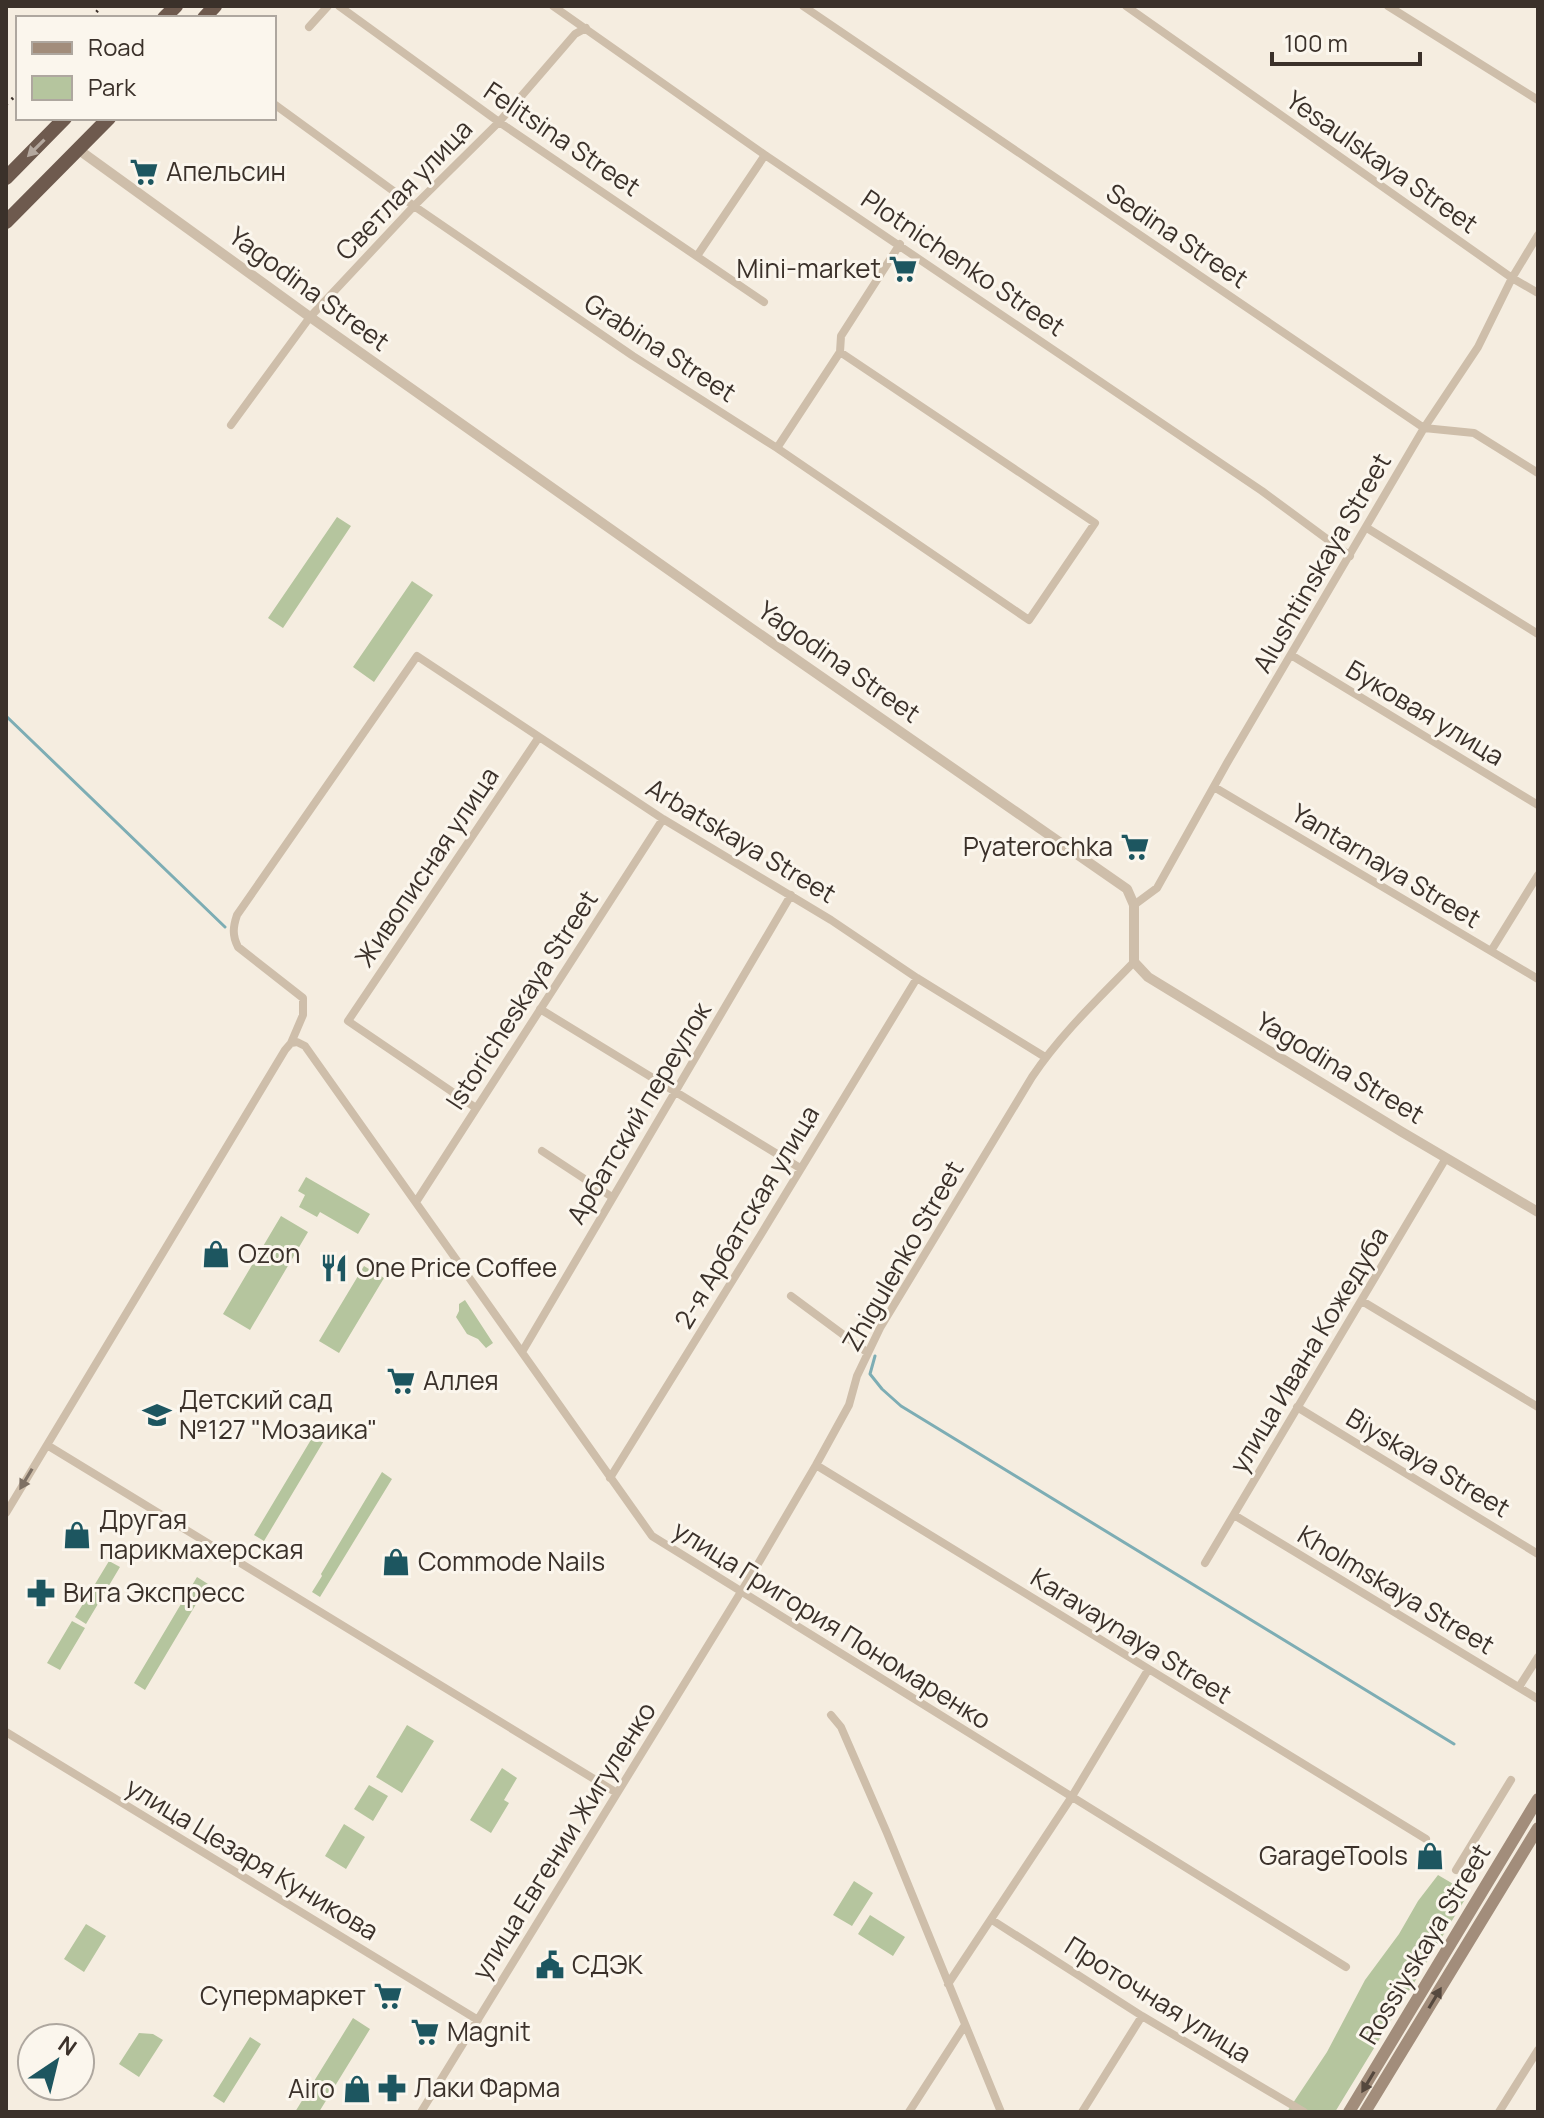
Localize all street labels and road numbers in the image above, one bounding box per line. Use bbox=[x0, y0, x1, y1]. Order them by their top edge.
street label: Felitsina Street bbox=[477, 72, 648, 204]
street label: Yesaulskaya Street bbox=[1279, 81, 1486, 241]
street label: Светлая улица bbox=[327, 111, 480, 268]
street label: Sedina Street bbox=[1099, 174, 1256, 296]
street label: Plotnichenko Street bbox=[855, 180, 1073, 344]
street label: Yagodina Street bbox=[222, 218, 397, 359]
street label: Grabina Street bbox=[578, 285, 744, 410]
street label: Alushtinskaya Street bbox=[1243, 446, 1399, 679]
street label: Yagodina Street bbox=[751, 592, 928, 731]
street label: Буковая улица bbox=[1340, 651, 1511, 774]
street label: Живописная улица bbox=[346, 759, 507, 974]
street label: Arbatskaya Street bbox=[640, 769, 843, 911]
street label: Yantarnaya Street bbox=[1285, 794, 1488, 936]
street label: Istoricheskaya Street bbox=[437, 883, 606, 1116]
street label: Арбатский переулок bbox=[558, 994, 719, 1230]
street label: Yagodina Street bbox=[1250, 1003, 1431, 1132]
street label: 2-я Арбатская улица bbox=[665, 1098, 827, 1335]
street label: Zhigulenko Street bbox=[833, 1154, 971, 1357]
street label: улица Ивана Кожедуба bbox=[1220, 1220, 1396, 1479]
street label: Biyskaya Street bbox=[1340, 1399, 1517, 1525]
street label: улица Григория Пономаренко bbox=[667, 1511, 998, 1737]
street label: Kholmskaya Street bbox=[1291, 1516, 1502, 1662]
street label: Karavaynaya Street bbox=[1024, 1559, 1239, 1712]
street label: улица Евгении Жигуленко bbox=[463, 1695, 664, 1986]
street label: улица Цезаря Куникова bbox=[119, 1768, 386, 1948]
street label: Rossiyskaya Street bbox=[1350, 1836, 1498, 2051]
street label: Проточная улица bbox=[1058, 1927, 1259, 2071]

